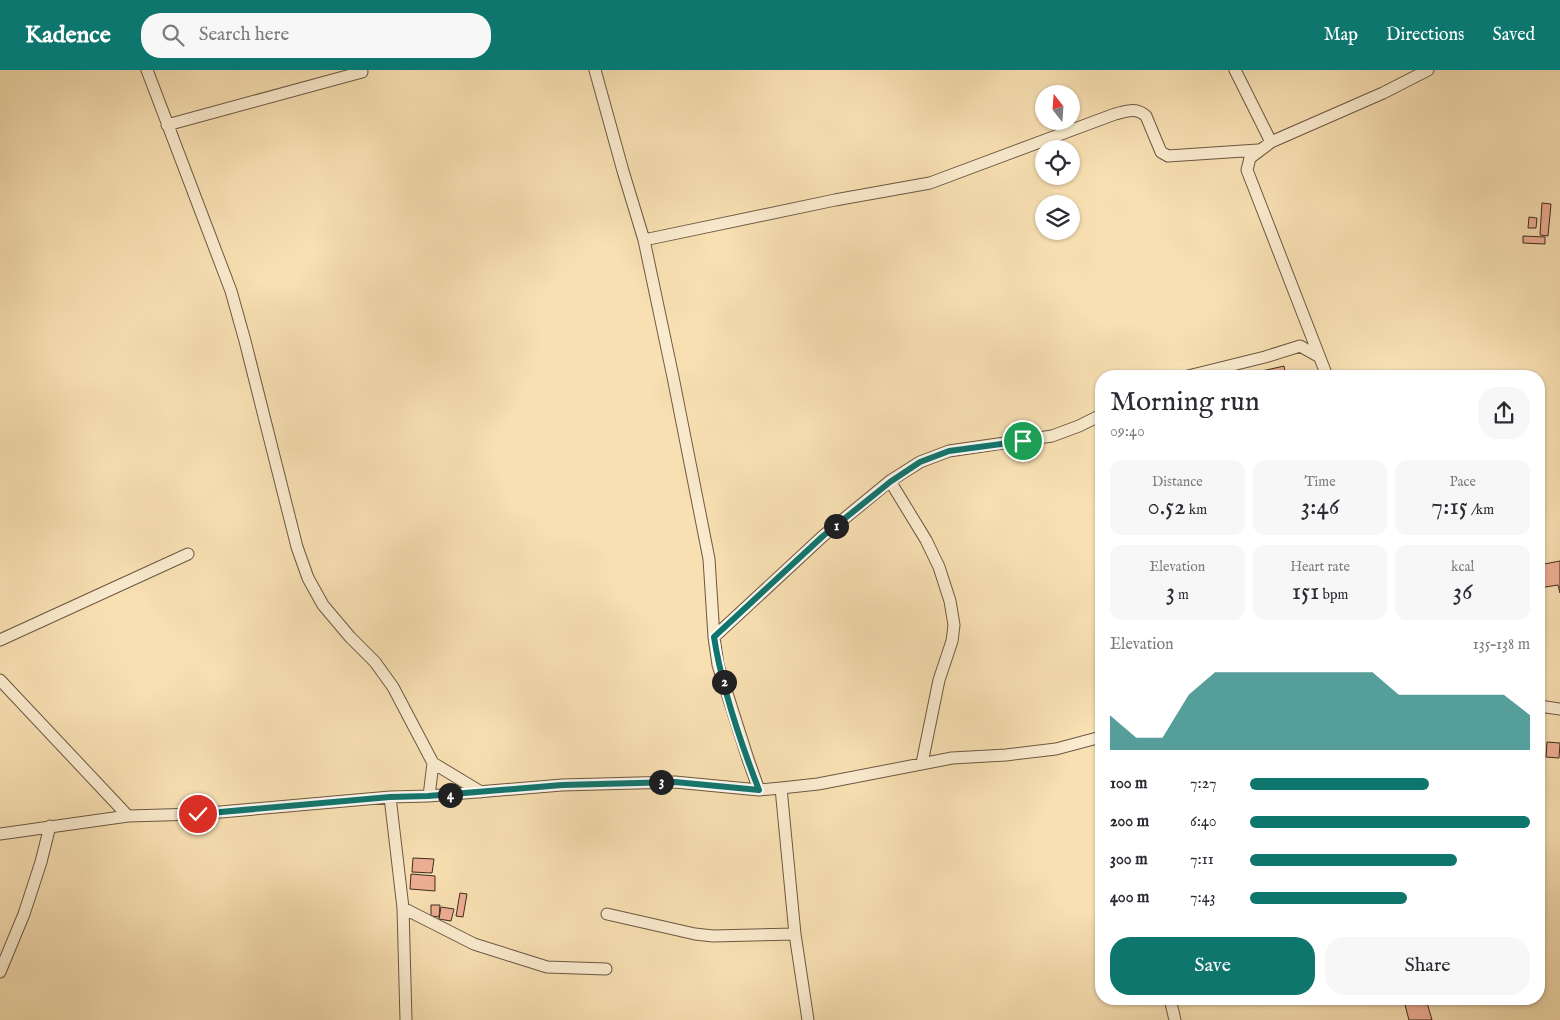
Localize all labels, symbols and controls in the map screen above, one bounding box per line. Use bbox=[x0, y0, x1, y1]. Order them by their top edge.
search box bbox=[141, 13, 491, 58]
text: Kadence bbox=[25, 20, 111, 51]
icon: search bbox=[159, 21, 187, 49]
text: Search here bbox=[199, 23, 289, 47]
text: Map bbox=[1324, 24, 1358, 47]
text: Directions bbox=[1386, 24, 1464, 47]
text: Saved bbox=[1492, 24, 1535, 47]
north arrow bbox=[1035, 85, 1080, 130]
map controls bbox=[1035, 85, 1080, 240]
button: locate bbox=[1035, 140, 1080, 185]
button: layers bbox=[1035, 195, 1080, 240]
text: Morning run bbox=[1110, 385, 1260, 420]
button: share bbox=[1478, 387, 1530, 439]
pin bbox=[1002, 420, 1044, 462]
text: 09:40 bbox=[1110, 422, 1145, 442]
icon: arrive bbox=[1009, 427, 1037, 455]
text: Distance bbox=[1152, 473, 1203, 491]
text: Time bbox=[1304, 473, 1336, 491]
text: Pace bbox=[1449, 473, 1476, 491]
text: 0.52 bbox=[1147, 491, 1186, 523]
text: 3:46 bbox=[1301, 491, 1339, 523]
text: 7:15 bbox=[1431, 491, 1468, 523]
text: km bbox=[1186, 501, 1207, 519]
text: /km bbox=[1468, 501, 1494, 519]
pin: 1 bbox=[824, 514, 848, 538]
text: 1 bbox=[834, 517, 839, 535]
text: Elevation bbox=[1150, 558, 1205, 576]
text: Heart rate bbox=[1290, 558, 1350, 576]
text: kcal bbox=[1451, 558, 1474, 576]
text: 3 bbox=[1166, 576, 1175, 608]
text: 151 bbox=[1292, 576, 1319, 608]
text: 36 bbox=[1453, 576, 1473, 608]
text: m bbox=[1175, 586, 1189, 604]
text: bpm bbox=[1319, 586, 1348, 604]
text: Elevation bbox=[1110, 635, 1173, 655]
text: 135–138 m bbox=[1473, 635, 1530, 655]
pin: 2 bbox=[712, 670, 736, 694]
text: 2 bbox=[721, 673, 728, 691]
pin: 3 bbox=[648, 770, 674, 794]
text: 3 bbox=[659, 773, 664, 791]
text: 100 m bbox=[1110, 774, 1147, 794]
text: 7:27 bbox=[1190, 774, 1217, 794]
pin: 4 bbox=[438, 782, 462, 808]
text: 4 bbox=[447, 786, 454, 804]
pin bbox=[177, 793, 219, 835]
icon: check bbox=[184, 800, 212, 828]
text: 200 m bbox=[1110, 812, 1149, 832]
text: 6:40 bbox=[1190, 812, 1217, 832]
text: 300 m bbox=[1110, 850, 1148, 870]
text: 7:11 bbox=[1190, 850, 1214, 870]
text: 400 m bbox=[1110, 888, 1149, 908]
text: 7:43 bbox=[1190, 888, 1216, 908]
button: Save bbox=[1110, 937, 1315, 995]
button: Share bbox=[1325, 937, 1530, 995]

